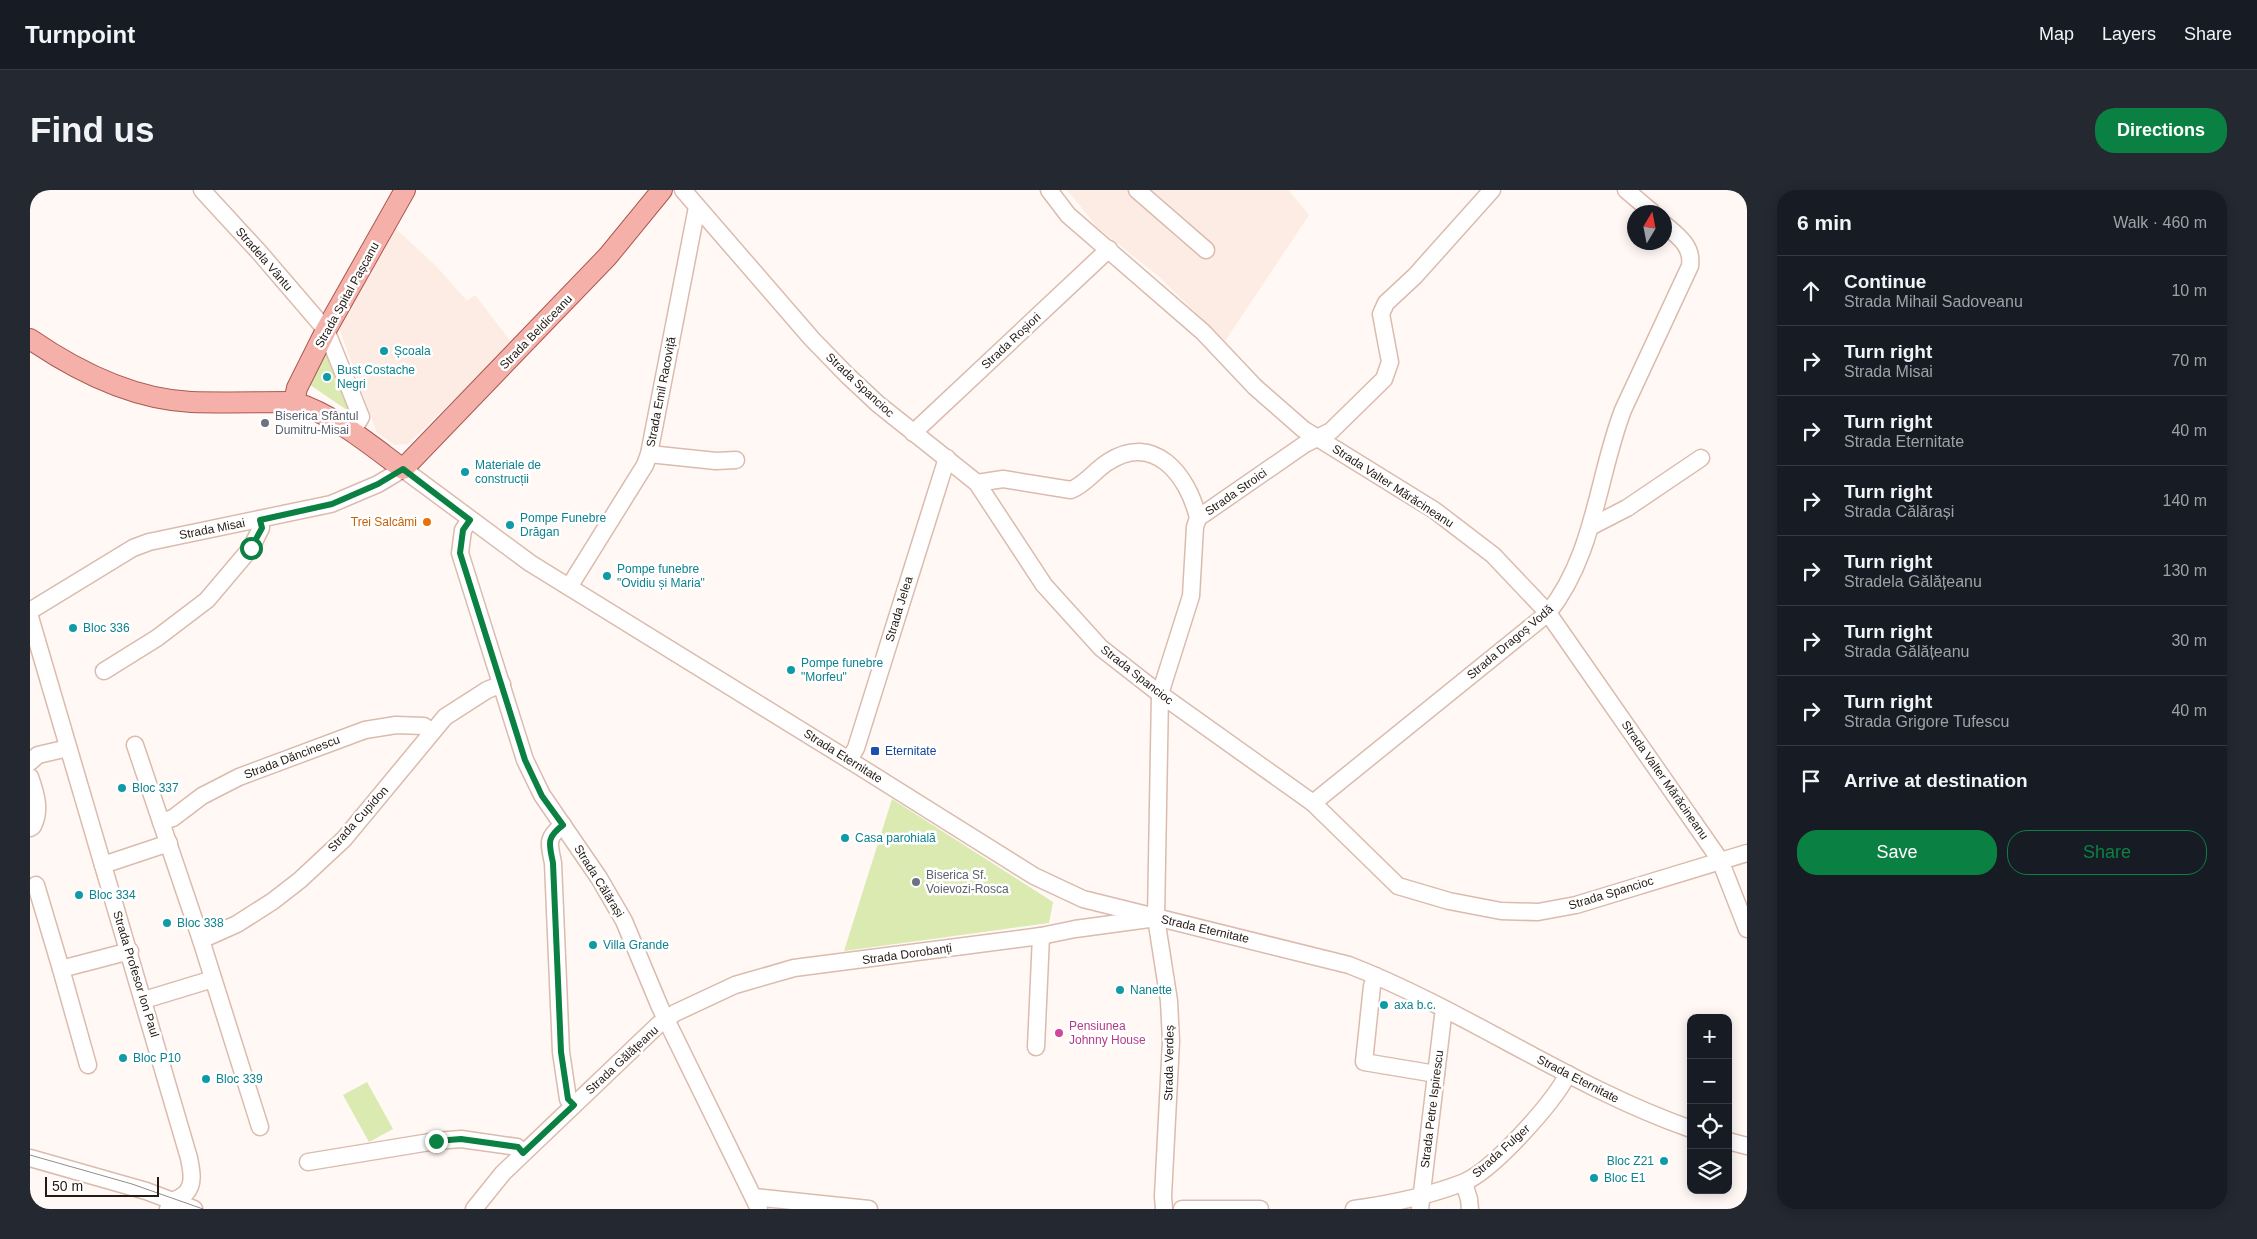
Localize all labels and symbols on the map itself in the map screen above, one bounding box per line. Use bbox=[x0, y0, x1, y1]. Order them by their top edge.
north arrow bbox=[1627, 205, 1672, 250]
street label: Stradela Vântu bbox=[233, 224, 295, 294]
street label: Strada Spital Pașcanu bbox=[312, 240, 382, 350]
street label: Strada Beldiceanu bbox=[497, 292, 575, 372]
street label: Strada Roșiori bbox=[978, 310, 1044, 372]
street label: Strada Emil Racoviță bbox=[643, 335, 679, 448]
place label: Școala bbox=[394, 344, 431, 358]
marker: Școala bbox=[378, 345, 390, 357]
street label: Strada Spancioc bbox=[823, 350, 897, 420]
place label: Bust Costache Negri bbox=[337, 363, 415, 391]
marker: Bust Costache Negri bbox=[321, 371, 333, 383]
place label: Biserica Sfântul Dumitru-Misai bbox=[275, 409, 358, 437]
marker: Biserica Sfântul Dumitru-Misai bbox=[259, 417, 271, 429]
street label: Strada Valter Mărăcineanu bbox=[1330, 441, 1456, 531]
place label: Materiale de construcții bbox=[475, 458, 541, 486]
marker: Materiale de construcții bbox=[459, 466, 471, 478]
street label: Strada Stroici bbox=[1202, 466, 1270, 518]
place label: Pompe Funebre Drăgan bbox=[520, 511, 606, 539]
place label: Trei Salcâmi bbox=[351, 515, 417, 529]
street label: Strada Misai bbox=[178, 516, 246, 542]
marker: Trei Salcâmi bbox=[421, 516, 433, 528]
marker: Pompe Funebre Drăgan bbox=[504, 519, 516, 531]
route start bbox=[240, 537, 263, 560]
place label: Pompe funebre "Ovidiu și Maria" bbox=[617, 562, 705, 590]
marker: Pompe funebre "Ovidiu și Maria" bbox=[601, 570, 613, 582]
street label: Strada Jelea bbox=[882, 574, 916, 643]
street label: Strada Dragoș Vodă bbox=[1464, 602, 1556, 682]
place label: Bloc 336 bbox=[83, 621, 130, 635]
marker: Bloc 336 bbox=[67, 622, 79, 634]
street label: Strada Spancioc bbox=[1098, 642, 1176, 708]
place label: Pompe funebre "Morfeu" bbox=[801, 656, 883, 684]
marker: Pompe funebre "Morfeu" bbox=[785, 664, 797, 676]
street label: Strada Valter Mărăcineanu bbox=[1619, 718, 1711, 842]
street label: Strada Eternitate bbox=[801, 726, 885, 786]
street label: Strada Dăncinescu bbox=[242, 732, 342, 782]
place label: Eternitate bbox=[885, 744, 937, 758]
marker: Eternitate bbox=[869, 745, 881, 757]
place label: Bloc 337 bbox=[132, 781, 179, 795]
marker: Bloc 337 bbox=[116, 782, 128, 794]
street label: Strada Cupidon bbox=[325, 783, 391, 855]
place label: Casa parohială bbox=[855, 831, 936, 845]
marker: Casa parohială bbox=[839, 832, 851, 844]
street label: Strada Călărași bbox=[571, 842, 627, 920]
place label: Biserica Sf. Voievozi-Rosca bbox=[926, 868, 1009, 896]
street label: Strada Spancioc bbox=[1567, 873, 1655, 913]
marker: Biserica Sf. Voievozi-Rosca bbox=[910, 876, 922, 888]
place label: Bloc 334 bbox=[89, 888, 136, 902]
marker: Bloc 334 bbox=[73, 889, 85, 901]
street label: Strada Profesor Ion Paul bbox=[110, 909, 162, 1039]
street label: Strada Eternitate bbox=[1160, 912, 1251, 946]
place label: Bloc 338 bbox=[177, 916, 224, 930]
marker: Bloc 338 bbox=[161, 917, 173, 929]
place label: Villa Grande bbox=[603, 938, 669, 952]
marker: Villa Grande bbox=[587, 939, 599, 951]
street label: Strada Dorobanți bbox=[861, 941, 953, 967]
place label: Nanette bbox=[1130, 983, 1172, 997]
marker: Nanette bbox=[1114, 984, 1126, 996]
place label: axa b.c. bbox=[1394, 998, 1436, 1012]
marker: axa b.c. bbox=[1378, 999, 1390, 1011]
place label: Pensiunea Johnny House bbox=[1069, 1019, 1146, 1047]
street label: Strada Gălățeanu bbox=[583, 1023, 661, 1097]
street label: Strada Verdeș bbox=[1161, 1025, 1177, 1101]
marker: Pensiunea Johnny House bbox=[1053, 1027, 1065, 1039]
street label: Strada Petre Ispirescu bbox=[1418, 1049, 1446, 1169]
place label: Bloc P10 bbox=[133, 1051, 181, 1065]
marker: Bloc P10 bbox=[117, 1052, 129, 1064]
street label: Strada Eternitate bbox=[1535, 1052, 1622, 1106]
place label: Bloc 339 bbox=[216, 1072, 263, 1086]
marker: Bloc 339 bbox=[200, 1073, 212, 1085]
street label: Strada Fulger bbox=[1469, 1121, 1533, 1181]
route end bbox=[425, 1130, 448, 1153]
place label: Bloc Z21 bbox=[1607, 1154, 1654, 1168]
marker: Bloc Z21 bbox=[1658, 1155, 1670, 1167]
place label: Bloc E1 bbox=[1604, 1171, 1646, 1185]
marker: Bloc E1 bbox=[1588, 1172, 1600, 1184]
scale bar bbox=[45, 1174, 159, 1197]

